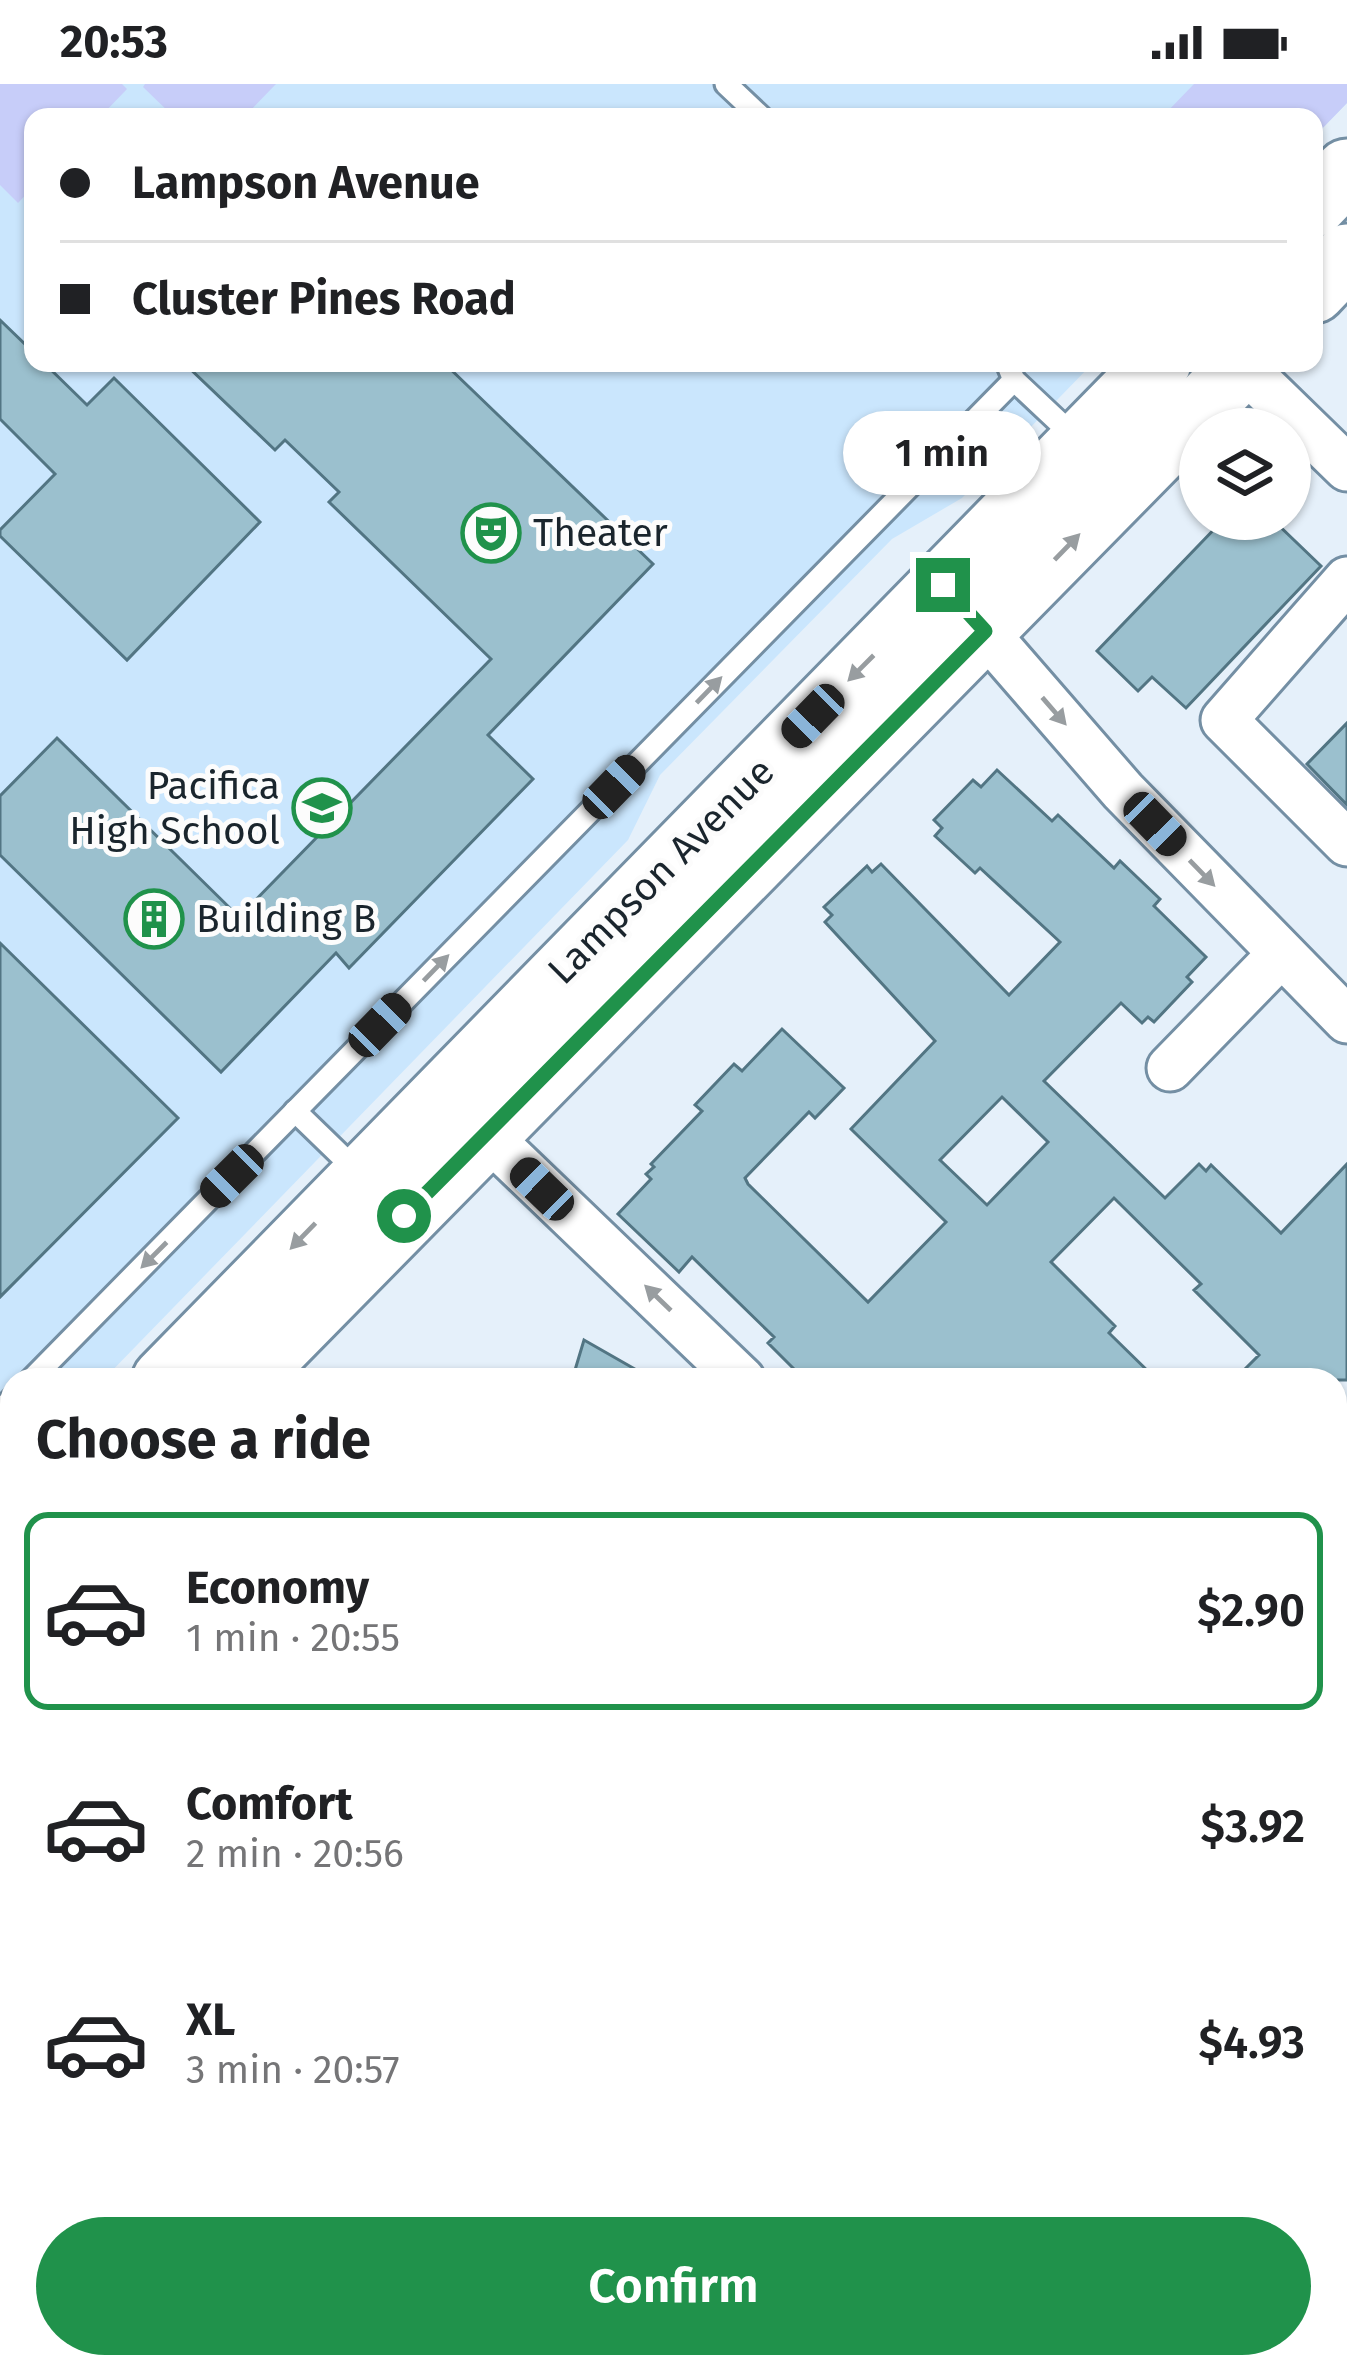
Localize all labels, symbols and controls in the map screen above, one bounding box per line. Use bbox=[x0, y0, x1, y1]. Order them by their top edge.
text: 20:53 bbox=[60, 15, 168, 69]
text: Lampson Avenue bbox=[132, 156, 480, 210]
text: Cluster Pines Road bbox=[132, 272, 516, 326]
map controls bbox=[1179, 408, 1311, 540]
button: layers bbox=[1179, 408, 1311, 540]
callout: 1 min bbox=[844, 411, 1042, 495]
text: 1 min bbox=[895, 430, 989, 476]
theatre icon: Theater bbox=[460, 502, 522, 564]
place label: Theater bbox=[533, 510, 668, 556]
one-way arrow bbox=[1052, 533, 1080, 562]
route end bbox=[916, 558, 970, 612]
one-way arrow bbox=[847, 653, 875, 682]
one-way arrow bbox=[695, 676, 723, 705]
car bbox=[775, 678, 851, 754]
one-way arrow bbox=[1040, 696, 1067, 726]
street label: Lampson Avenue bbox=[539, 749, 783, 993]
car bbox=[576, 749, 652, 825]
place label: Pacifica High School bbox=[69, 763, 280, 854]
school or university icon: Pacifica High School bbox=[291, 777, 353, 839]
car bbox=[1117, 786, 1193, 862]
one-way arrow bbox=[1188, 859, 1216, 887]
building icon: Building B bbox=[123, 888, 185, 950]
place label: Building B bbox=[196, 896, 376, 942]
one-way arrow bbox=[422, 954, 450, 982]
car bbox=[342, 987, 418, 1063]
car bbox=[194, 1138, 270, 1214]
car bbox=[504, 1151, 580, 1227]
route start bbox=[377, 1189, 431, 1243]
one-way arrow bbox=[289, 1222, 317, 1250]
one-way arrow bbox=[140, 1241, 168, 1269]
one-way arrow bbox=[644, 1285, 673, 1313]
text: Choose a ride bbox=[36, 1408, 371, 1472]
icon: car bbox=[42, 1557, 150, 1665]
text: Economy bbox=[186, 1561, 369, 1615]
text: $2.90 bbox=[1197, 1584, 1305, 1638]
text: 1 min · 20:55 bbox=[186, 1615, 400, 1661]
icon: car bbox=[42, 1773, 150, 1881]
text: Comfort bbox=[186, 1777, 353, 1831]
text: $3.92 bbox=[1201, 1800, 1305, 1854]
text: 2 min · 20:56 bbox=[186, 1831, 404, 1877]
icon: car bbox=[42, 1989, 150, 2097]
text: XL bbox=[186, 1993, 235, 2047]
text: $4.93 bbox=[1199, 2016, 1305, 2070]
text: 3 min · 20:57 bbox=[186, 2047, 400, 2093]
button: Confirm bbox=[36, 2217, 1311, 2355]

